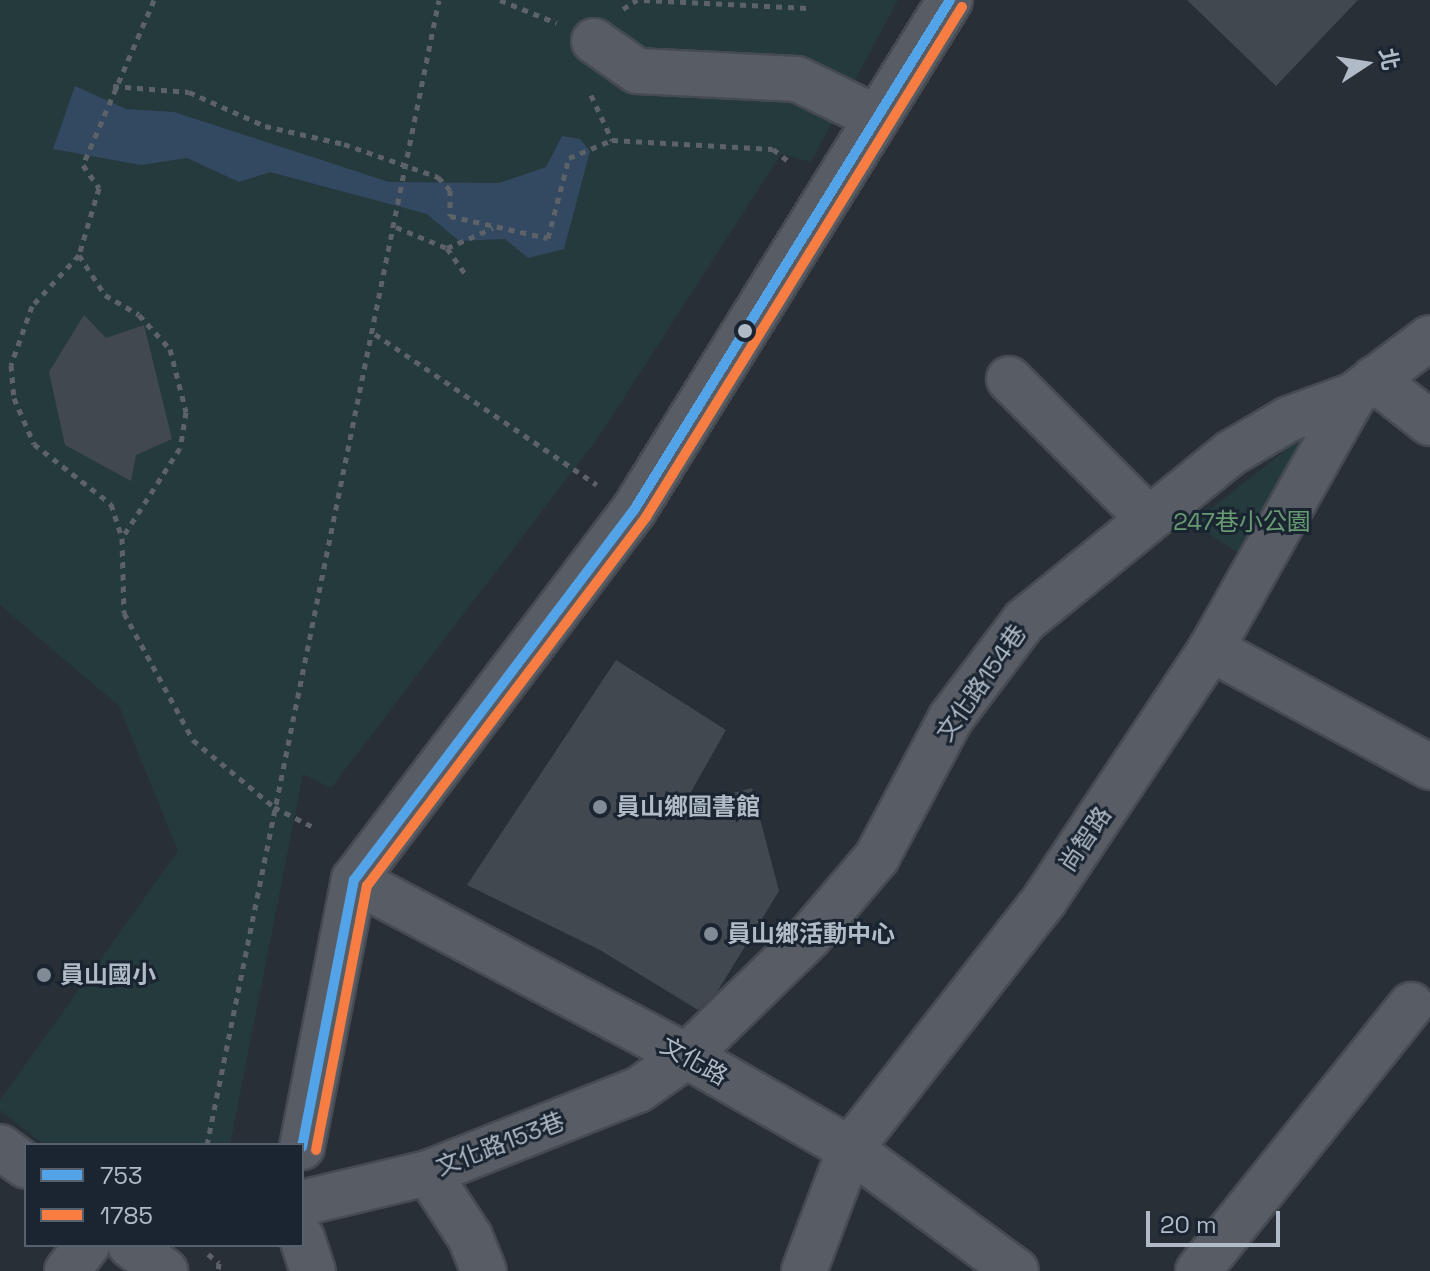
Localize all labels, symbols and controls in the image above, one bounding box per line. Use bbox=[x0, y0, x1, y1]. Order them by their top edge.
north arrow bbox=[1326, 24, 1406, 104]
text: 北 bbox=[1373, 45, 1405, 73]
unlabelled marker bbox=[737, 323, 753, 339]
park label: 247巷小公園 bbox=[1173, 508, 1311, 536]
street label: 文化路154巷 bbox=[930, 619, 1032, 747]
place label: 員山鄉圖書館 bbox=[616, 793, 760, 821]
marker: 員山鄉圖書館 bbox=[591, 798, 609, 816]
street label: 尚智路 bbox=[1053, 801, 1117, 877]
place label: 員山鄉活動中心 bbox=[727, 920, 895, 948]
marker: 員山鄉活動中心 bbox=[702, 925, 720, 943]
place label: 員山國小 bbox=[60, 961, 156, 989]
marker: 員山國小 bbox=[35, 966, 53, 984]
street label: 文化路 bbox=[656, 1031, 732, 1091]
street label: 文化路153巷 bbox=[432, 1106, 568, 1182]
legend bbox=[24, 1143, 304, 1247]
text: 753 bbox=[100, 1160, 142, 1191]
scale bar bbox=[1150, 1195, 1284, 1245]
text: 1785 bbox=[100, 1200, 153, 1231]
text: 20 m bbox=[1160, 1209, 1217, 1240]

